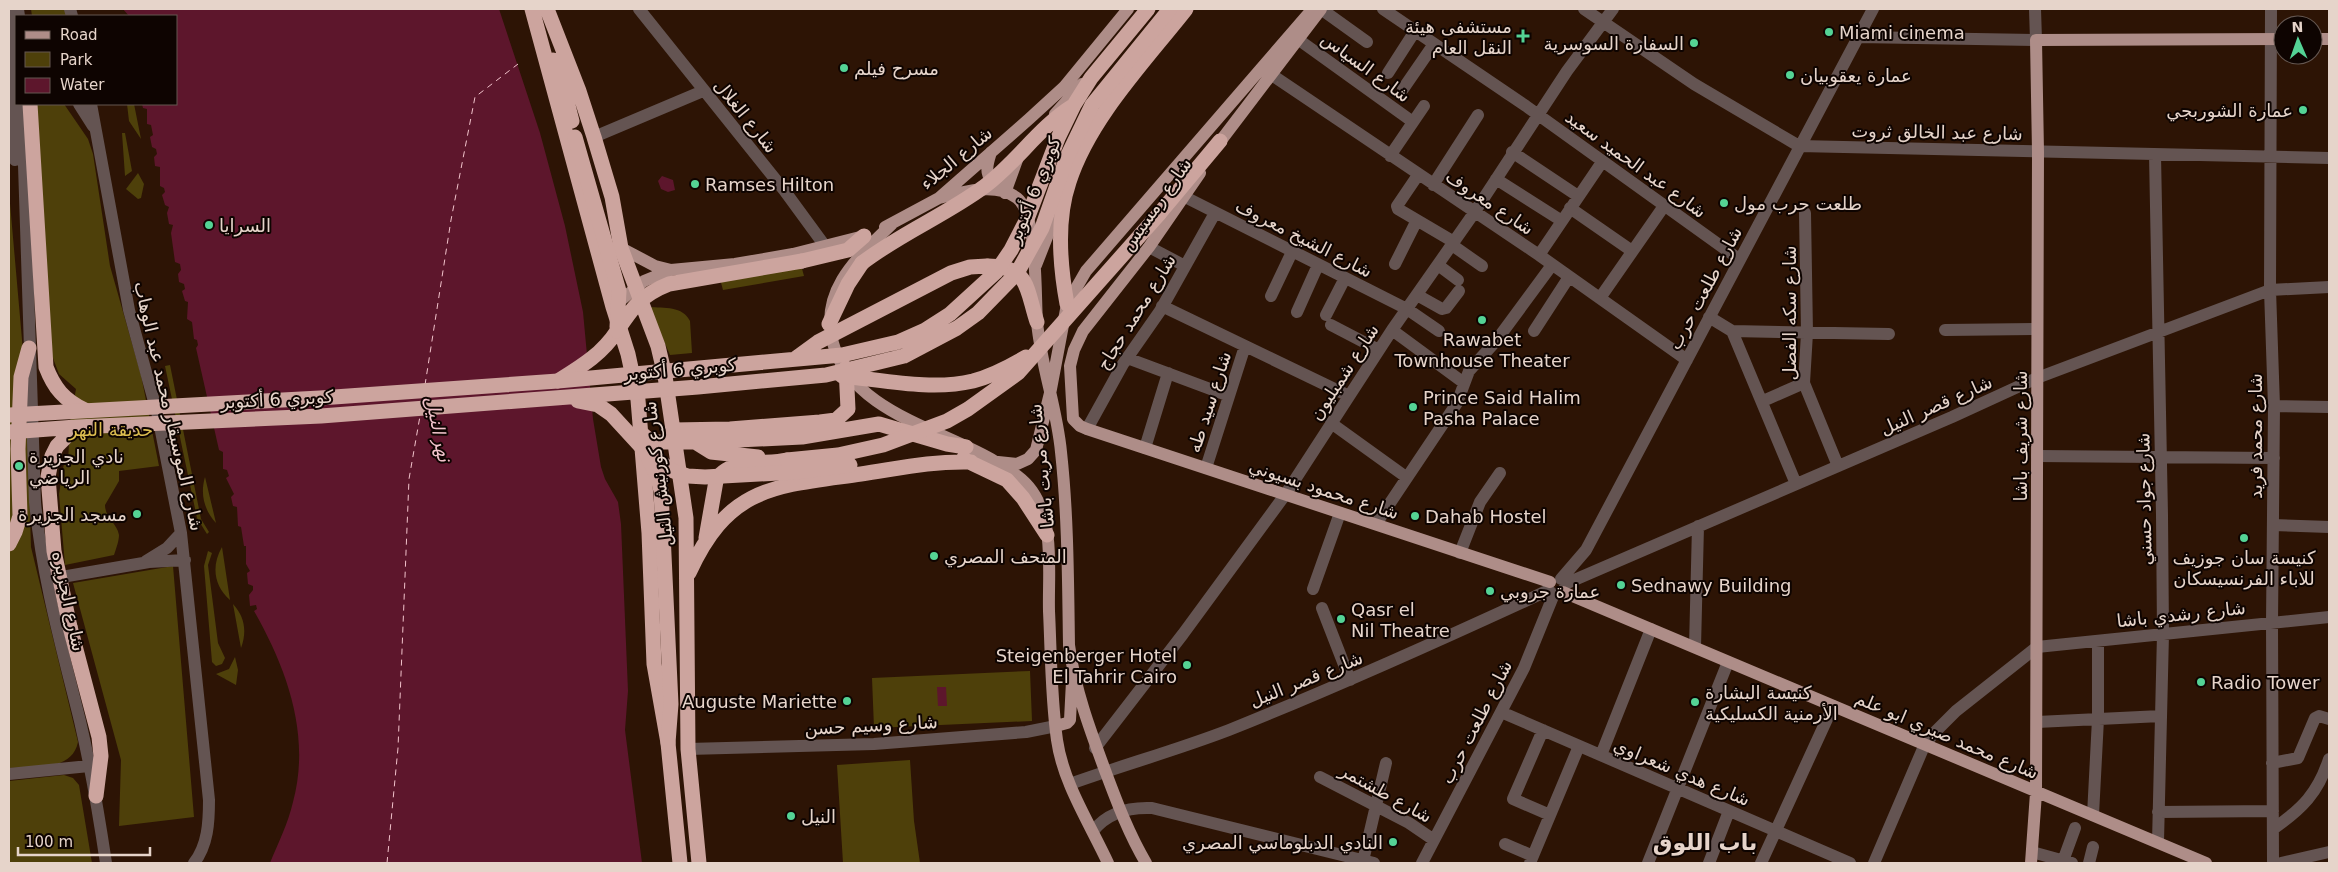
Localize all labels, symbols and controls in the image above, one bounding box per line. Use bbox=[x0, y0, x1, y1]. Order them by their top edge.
legend bbox=[15, 15, 178, 105]
north arrow bbox=[2273, 15, 2323, 65]
place label: مستشفى هيئة النقل العام bbox=[1405, 16, 1512, 58]
text: N bbox=[2291, 19, 2304, 35]
place label: Miami cinema bbox=[1839, 22, 1965, 43]
text: Road bbox=[60, 26, 98, 44]
marker: Miami cinema bbox=[1823, 26, 1835, 38]
street label: شارع السياس bbox=[1317, 28, 1415, 107]
marker: مستشفى هيئة النقل العام bbox=[1516, 29, 1530, 43]
place label: السفارة السوسرية bbox=[1544, 33, 1684, 55]
marker: السفارة السوسرية bbox=[1688, 37, 1700, 49]
text: Park bbox=[60, 51, 93, 69]
place label: مسرح فيلم bbox=[854, 58, 939, 80]
marker: مسرح فيلم bbox=[838, 62, 850, 74]
place label: عمارة يعقوبيان bbox=[1800, 65, 1912, 87]
marker: عمارة يعقوبيان bbox=[1784, 69, 1796, 81]
street label: شارع الغلال bbox=[709, 75, 782, 158]
text: Water bbox=[60, 76, 105, 94]
place label: عمارة الشوربجي bbox=[2166, 100, 2293, 122]
marker: عمارة الشوربجي bbox=[2297, 104, 2309, 116]
street label: شارع عبد الحميد سعيد bbox=[1561, 106, 1710, 223]
street label: شارع عبد الخالق ثروت bbox=[1851, 120, 2023, 145]
street label: شارع الجلاء bbox=[916, 122, 997, 195]
street label: كوبري 6 أكتوبر bbox=[1002, 133, 1066, 248]
street label: شارع رمسيس bbox=[1116, 154, 1197, 255]
street label: شارع معروف bbox=[1442, 165, 1538, 240]
place label: Ramses Hilton bbox=[705, 174, 834, 195]
marker: Ramses Hilton bbox=[689, 178, 701, 190]
place label: طلعت حرب مول bbox=[1734, 193, 1862, 215]
street label: شارع الشيخ معروف bbox=[1232, 194, 1376, 282]
marker: طلعت حرب مول bbox=[1718, 197, 1730, 209]
place label: السرايا bbox=[219, 215, 271, 237]
marker: السرايا bbox=[203, 219, 215, 231]
street label: شارع طلعت حرب bbox=[1664, 223, 1747, 353]
street label: شارع سكه الفضل bbox=[1779, 246, 1801, 380]
street label: شارع محمد حجاج bbox=[1092, 250, 1181, 374]
street label: شارع الموسيقار محمد عبد الوهاب bbox=[129, 279, 208, 533]
marker: Rawabet Townhouse Theater bbox=[1476, 314, 1488, 326]
street label: شارع شمبليون bbox=[1305, 320, 1384, 425]
place label: Rawabet Townhouse Theater bbox=[1393, 329, 1570, 371]
street label: شارع سيد طه bbox=[1183, 349, 1236, 456]
street label: كوبري 6 أكتوبر bbox=[622, 353, 738, 385]
street label: شارع شريف باشا bbox=[2010, 370, 2032, 502]
street label: شارع قصر النيل bbox=[1877, 371, 1996, 440]
street label: شارع محمد فريد bbox=[2245, 373, 2267, 499]
street label: كوبري 6 أكتوبر bbox=[219, 385, 334, 413]
place label: Prince Said Halim Pasha Palace bbox=[1423, 387, 1581, 429]
water label: نهر النيل bbox=[421, 395, 456, 465]
street label: شارع كورنيش النيل bbox=[639, 400, 678, 548]
marker: Prince Said Halim Pasha Palace bbox=[1407, 401, 1419, 413]
street label: شارع مريت باشا bbox=[1024, 403, 1059, 529]
park label: حديقة النهر bbox=[68, 419, 153, 441]
street label: شارع جواد حسني bbox=[2132, 433, 2157, 565]
place label: نادي الجزيرة الرياضي bbox=[29, 446, 124, 489]
street label: شارع محمود بسيوني bbox=[1246, 455, 1402, 524]
marker: نادي الجزيرة الرياضي bbox=[13, 460, 25, 472]
place label: مسجد الجزيرة bbox=[18, 504, 127, 526]
place label: Dahab Hostel bbox=[1425, 506, 1547, 527]
marker: مسجد الجزيرة bbox=[131, 508, 143, 520]
marker: Dahab Hostel bbox=[1409, 510, 1421, 522]
marker: كنيسة سان جوزيف للاباء الفرنسيسكان bbox=[2238, 532, 2250, 544]
place label: المتحف المصري bbox=[944, 546, 1067, 568]
place label: كنيسة سان جوزيف للاباء الفرنسيسكان bbox=[2172, 547, 2316, 590]
street label: شارع الجزيره bbox=[47, 549, 90, 653]
marker: المتحف المصري bbox=[928, 550, 940, 562]
place label: Sednawy Building bbox=[1631, 575, 1791, 596]
marker: Sednawy Building bbox=[1615, 579, 1627, 591]
place label: عمارة جروبي bbox=[1500, 581, 1600, 603]
marker: عمارة جروبي bbox=[1484, 585, 1496, 597]
street label: شارع رشدي باشا bbox=[2115, 597, 2247, 632]
place label: Qasr el Nil Theatre bbox=[1351, 599, 1450, 641]
marker: Qasr el Nil Theatre bbox=[1335, 613, 1347, 625]
place label: Steigenberger Hotel El Tahrir Cairo bbox=[996, 645, 1177, 687]
street label: شارع قصر النيل bbox=[1246, 647, 1366, 712]
street label: شارع طلعت حرب bbox=[1436, 657, 1517, 788]
marker: Steigenberger Hotel El Tahrir Cairo bbox=[1181, 659, 1193, 671]
place label: Radio Tower bbox=[2211, 672, 2320, 693]
marker: Radio Tower bbox=[2195, 676, 2207, 688]
place label: كنيسة البشارة الأرمنية الكسليكية bbox=[1705, 682, 1838, 724]
street label: شارع محمد صبري ابو علم bbox=[1852, 687, 2042, 784]
place label: Auguste Mariette bbox=[682, 691, 837, 712]
marker: Auguste Mariette bbox=[841, 695, 853, 707]
marker: كنيسة البشارة الأرمنية الكسليكية bbox=[1689, 696, 1701, 708]
street label: شارع وسيم حسن bbox=[804, 711, 938, 740]
street label: شارع هدي شعراوي bbox=[1610, 734, 1753, 811]
street label: شارع طشتمر bbox=[1335, 759, 1436, 828]
place label: النيل bbox=[801, 806, 836, 827]
marker: النيل bbox=[785, 810, 797, 822]
scale bar bbox=[18, 824, 150, 856]
district label: باب اللوق bbox=[1653, 830, 1757, 856]
place label: النادي الدبلوماسي المصري bbox=[1182, 832, 1383, 854]
text: 100 m bbox=[25, 833, 73, 851]
marker: النادي الدبلوماسي المصري bbox=[1387, 836, 1399, 848]

